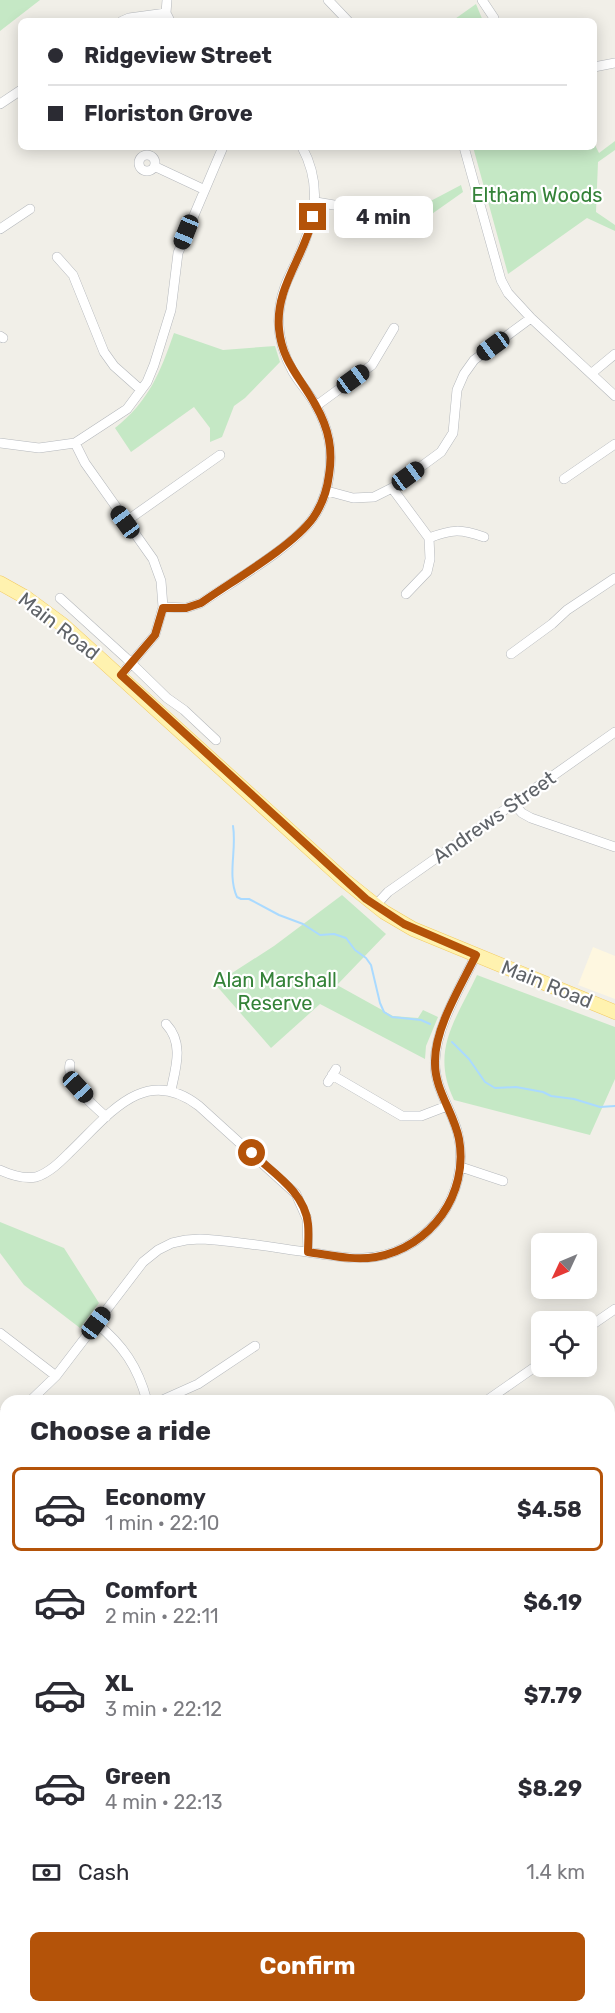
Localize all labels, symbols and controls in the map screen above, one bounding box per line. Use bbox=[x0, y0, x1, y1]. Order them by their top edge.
text: Ridgeview Street bbox=[84, 42, 272, 69]
text: Floriston Grove bbox=[84, 100, 253, 127]
park label: Eltham Woods bbox=[471, 183, 603, 207]
callout: 4 min bbox=[334, 196, 433, 238]
route end bbox=[299, 203, 326, 230]
text: 4 min bbox=[356, 205, 411, 229]
car bbox=[171, 212, 201, 252]
car bbox=[473, 328, 513, 364]
car bbox=[333, 361, 373, 397]
car bbox=[388, 458, 428, 494]
car bbox=[107, 502, 143, 542]
street label: Main Road bbox=[14, 587, 104, 665]
street label: Andrews Street bbox=[428, 766, 560, 868]
street label: Main Road bbox=[498, 955, 596, 1013]
park label: Alan Marshall Reserve bbox=[213, 968, 337, 1015]
car bbox=[59, 1068, 97, 1106]
route start bbox=[238, 1139, 265, 1166]
north arrow bbox=[531, 1233, 597, 1299]
map controls bbox=[531, 1233, 597, 1377]
car bbox=[78, 1303, 114, 1343]
button: locate bbox=[531, 1311, 597, 1377]
text: Choose a ride bbox=[30, 1415, 211, 1447]
icon: car bbox=[33, 1482, 87, 1536]
text: Economy bbox=[105, 1484, 206, 1511]
text: $4.58 bbox=[517, 1496, 582, 1523]
text: 1 min · 22:10 bbox=[105, 1511, 219, 1535]
icon: car bbox=[33, 1575, 87, 1629]
text: Comfort bbox=[105, 1577, 197, 1604]
text: $6.19 bbox=[523, 1589, 582, 1616]
text: 2 min · 22:11 bbox=[105, 1604, 219, 1628]
icon: car bbox=[33, 1668, 87, 1722]
text: XL bbox=[105, 1670, 133, 1697]
text: $7.79 bbox=[524, 1682, 582, 1709]
text: 3 min · 22:12 bbox=[105, 1697, 222, 1721]
icon: car bbox=[33, 1761, 87, 1815]
text: Green bbox=[105, 1763, 171, 1790]
text: $8.29 bbox=[518, 1775, 582, 1802]
text: 4 min · 22:13 bbox=[105, 1790, 223, 1814]
icon: cash bbox=[30, 1856, 63, 1889]
text: Cash bbox=[78, 1859, 129, 1886]
text: 1.4 km bbox=[526, 1860, 585, 1884]
button: Confirm bbox=[30, 1932, 585, 2001]

